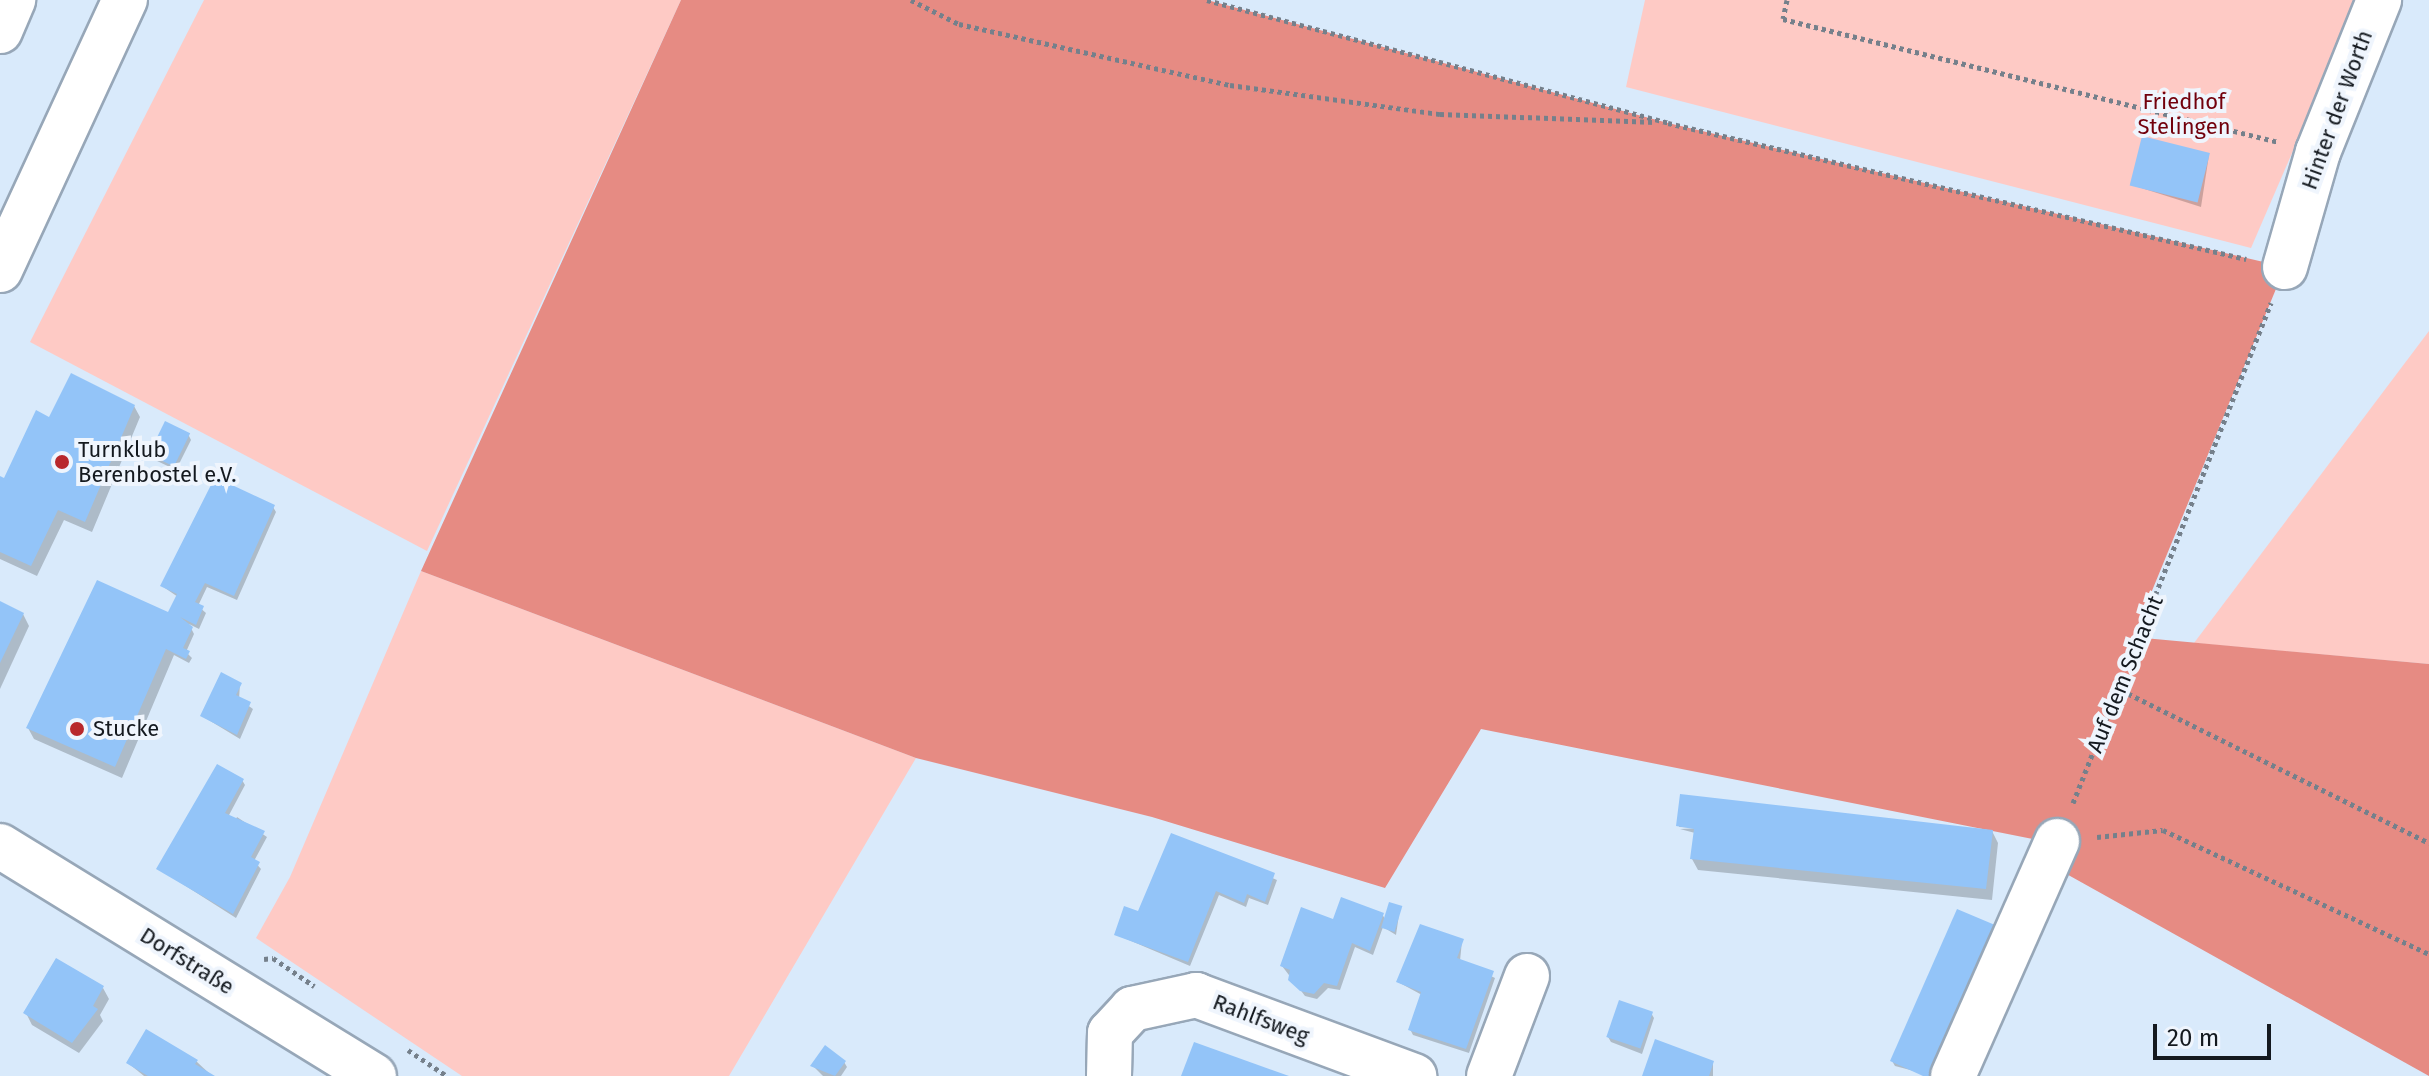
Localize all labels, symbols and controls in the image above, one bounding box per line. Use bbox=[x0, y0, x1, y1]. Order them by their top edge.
street label: Hinter der Worth bbox=[2296, 27, 2378, 193]
park label: Friedhof Stelingen bbox=[2137, 88, 2231, 140]
place label: Turnklub Berenbostel e.V. bbox=[78, 436, 237, 488]
marker: Turnklub Berenbostel e.V. bbox=[53, 453, 71, 471]
street label: Auf dem Schacht bbox=[2081, 592, 2169, 756]
place label: Stucke bbox=[93, 716, 159, 742]
marker: Stucke bbox=[68, 720, 86, 738]
street label: Dorfstraße bbox=[135, 922, 239, 1000]
street label: Rahlfsweg bbox=[1209, 989, 1313, 1049]
scale bar bbox=[2157, 1008, 2275, 1058]
text: 20 m bbox=[2167, 1024, 2219, 1052]

